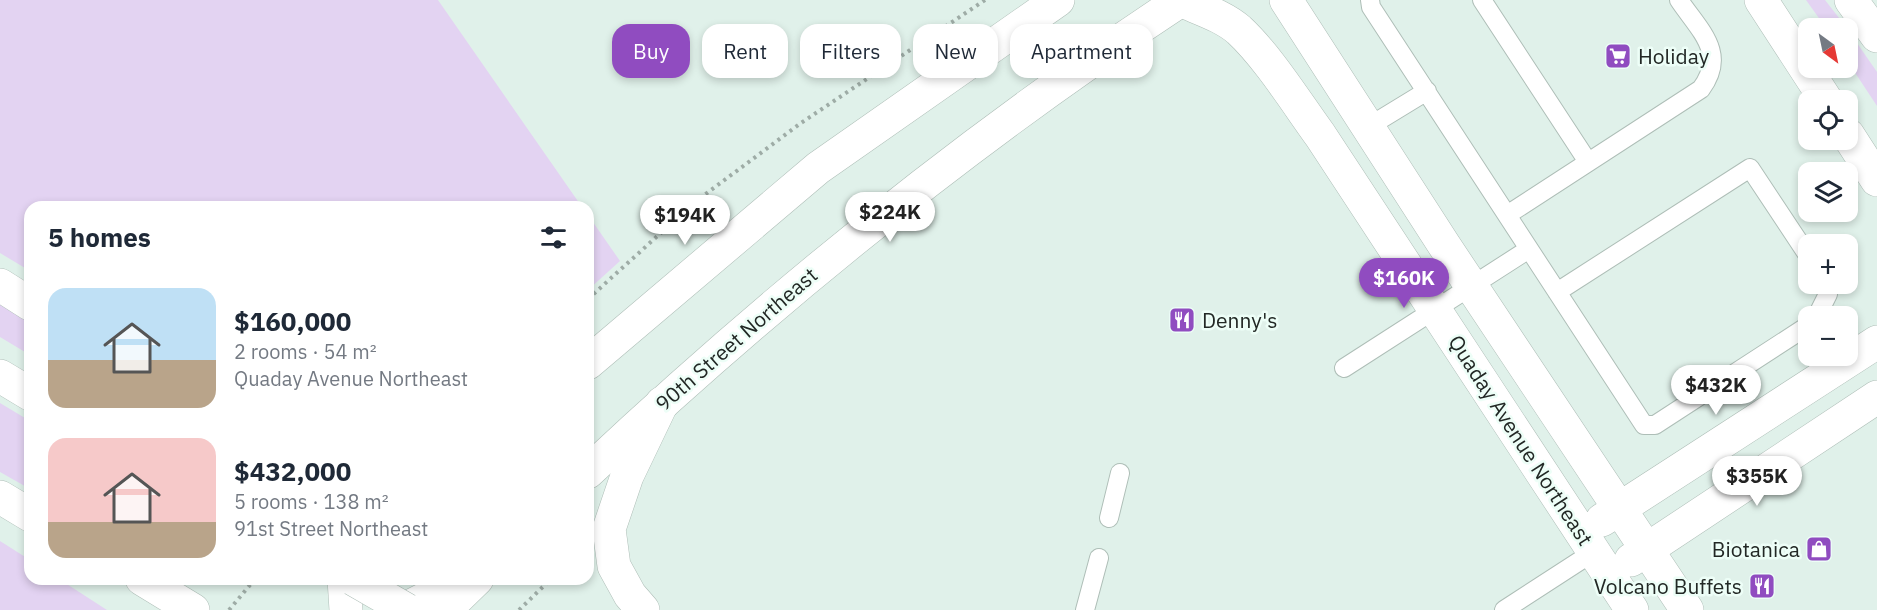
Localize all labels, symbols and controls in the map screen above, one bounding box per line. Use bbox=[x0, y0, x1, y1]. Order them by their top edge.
north arrow bbox=[1798, 18, 1858, 78]
map controls bbox=[1798, 18, 1858, 366]
chip: Buy bbox=[612, 24, 690, 78]
chip: Rent bbox=[702, 24, 788, 78]
chip: Filters bbox=[800, 24, 901, 78]
chip: New bbox=[913, 24, 998, 78]
chip: Apartment bbox=[1010, 24, 1153, 78]
supermarket icon: Holiday bbox=[1603, 41, 1633, 71]
place label: Holiday bbox=[1638, 42, 1710, 70]
button: locate bbox=[1798, 90, 1858, 150]
button: layers bbox=[1798, 162, 1858, 222]
pin: $224K bbox=[848, 192, 932, 243]
pin: $194K bbox=[643, 195, 727, 246]
text: $224K bbox=[859, 198, 921, 225]
text: $194K bbox=[654, 201, 716, 228]
text: 5 homes bbox=[48, 220, 151, 254]
icon: filters bbox=[537, 221, 570, 254]
button: + bbox=[1798, 234, 1858, 294]
pin: $160K bbox=[1362, 258, 1446, 309]
street label: 90th Street Northeast bbox=[649, 261, 823, 417]
text: $160K bbox=[1373, 264, 1435, 291]
text: $160,000 bbox=[234, 304, 351, 338]
restaurant icon: Denny's bbox=[1167, 305, 1197, 335]
place label: Denny's bbox=[1202, 306, 1278, 334]
button: − bbox=[1798, 306, 1858, 366]
icon: home bbox=[96, 312, 168, 384]
street label: Quaday Avenue Northeast bbox=[1442, 329, 1600, 551]
text: 2 rooms · 54 m² bbox=[234, 338, 377, 365]
text: Quaday Avenue Northeast bbox=[234, 365, 468, 392]
pin: $432K bbox=[1674, 365, 1758, 416]
text: $432K bbox=[1685, 371, 1747, 398]
text: $432,000 bbox=[234, 454, 351, 488]
pin: $355K bbox=[1715, 456, 1799, 507]
icon: home bbox=[96, 462, 168, 534]
text: $355K bbox=[1726, 462, 1788, 489]
text: 5 rooms · 138 m² bbox=[234, 488, 389, 515]
text: 91st Street Northeast bbox=[234, 515, 428, 542]
shop icon: Biotanica bbox=[1804, 534, 1834, 564]
place label: Biotanica bbox=[1712, 535, 1800, 563]
restaurant icon: Volcano Buffets bbox=[1747, 571, 1777, 601]
place label: Volcano Buffets bbox=[1594, 572, 1742, 600]

